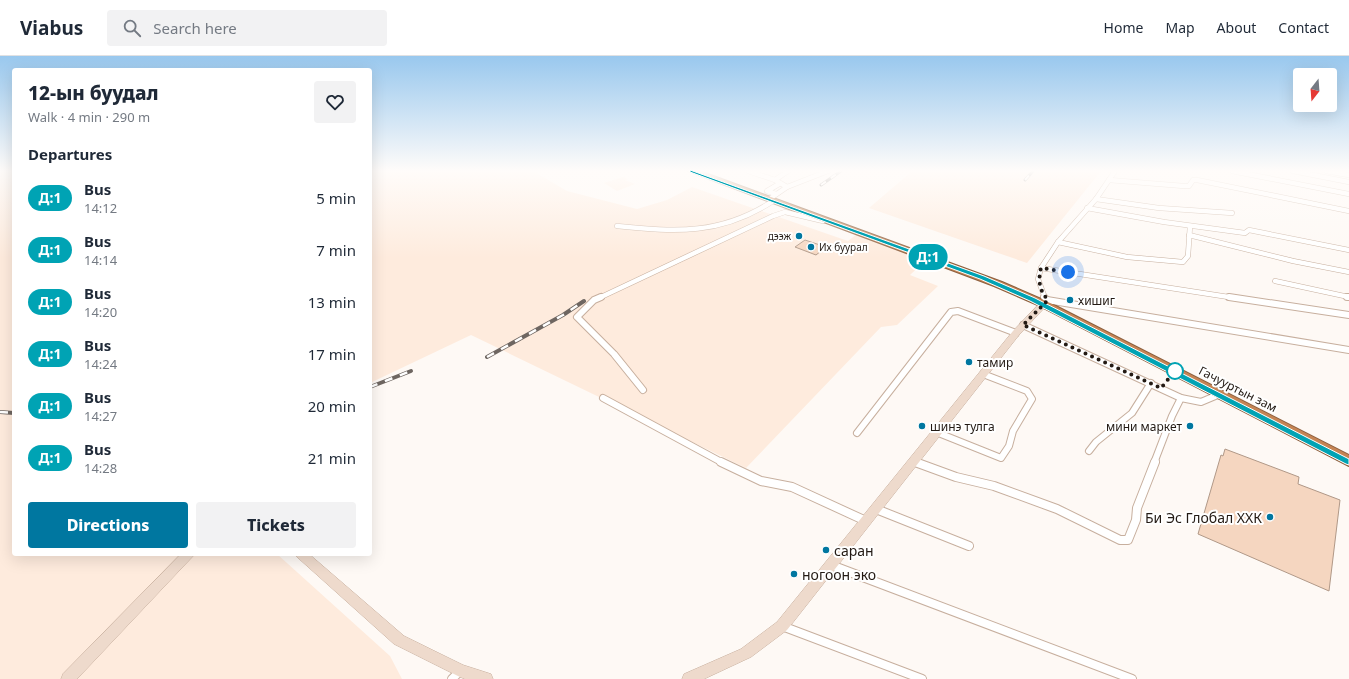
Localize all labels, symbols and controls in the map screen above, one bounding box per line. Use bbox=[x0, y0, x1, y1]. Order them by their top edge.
search box bbox=[107, 10, 387, 46]
text: Viabus bbox=[20, 15, 83, 41]
icon: search bbox=[121, 17, 143, 39]
text: Search here bbox=[153, 18, 237, 38]
text: Home bbox=[1104, 18, 1143, 37]
text: Map bbox=[1165, 18, 1195, 37]
text: About bbox=[1217, 18, 1256, 37]
text: Contact bbox=[1278, 18, 1329, 37]
north arrow bbox=[1293, 68, 1337, 112]
map controls bbox=[1293, 68, 1337, 112]
text: 12-ын буудал bbox=[28, 80, 159, 106]
button: heart bbox=[314, 81, 356, 123]
text: Walk · 4 min · 290 m bbox=[28, 108, 150, 126]
text: Departures bbox=[28, 144, 112, 164]
text: Bus bbox=[84, 179, 111, 199]
text: Д:1 bbox=[39, 188, 61, 207]
text: 5 min bbox=[316, 188, 356, 208]
text: 14:12 bbox=[84, 199, 117, 217]
place label: дээж bbox=[768, 229, 791, 243]
text: Bus bbox=[84, 231, 111, 251]
marker: дээж bbox=[794, 231, 804, 241]
text: Д:1 bbox=[39, 240, 61, 259]
text: 7 min bbox=[316, 240, 356, 260]
place label: Их буурал bbox=[819, 240, 868, 254]
marker: Их буурал bbox=[806, 242, 816, 252]
line badge: Д:1 bbox=[905, 244, 951, 270]
text: Д:1 bbox=[917, 247, 939, 266]
text: 14:14 bbox=[84, 251, 117, 269]
your location bbox=[1058, 262, 1078, 282]
text: Bus bbox=[84, 283, 111, 303]
text: Д:1 bbox=[39, 292, 61, 311]
text: 13 min bbox=[308, 292, 356, 312]
place label: хишиг bbox=[1078, 292, 1115, 309]
marker: хишиг bbox=[1065, 295, 1075, 305]
text: 14:20 bbox=[84, 303, 117, 321]
text: Bus bbox=[84, 335, 111, 355]
text: Д:1 bbox=[39, 344, 61, 363]
text: 17 min bbox=[308, 344, 356, 364]
place label: тамир bbox=[977, 354, 1013, 371]
text: 14:24 bbox=[84, 355, 117, 373]
marker: тамир bbox=[964, 357, 974, 367]
unlabelled marker bbox=[1166, 362, 1184, 380]
street label: Гачууртын зам bbox=[1196, 362, 1280, 416]
text: Bus bbox=[84, 387, 111, 407]
text: Д:1 bbox=[39, 396, 61, 415]
text: 20 min bbox=[308, 396, 356, 416]
text: 14:27 bbox=[84, 407, 117, 425]
place label: шинэ тулга bbox=[930, 418, 995, 435]
place label: мини маркет bbox=[1106, 418, 1182, 435]
marker: шинэ тулга bbox=[917, 421, 927, 431]
marker: мини маркет bbox=[1185, 421, 1195, 431]
text: Bus bbox=[84, 439, 111, 459]
text: Д:1 bbox=[39, 448, 61, 467]
text: 21 min bbox=[308, 448, 356, 468]
text: 14:28 bbox=[84, 459, 117, 477]
button: Directions bbox=[28, 502, 188, 548]
button: Tickets bbox=[196, 502, 356, 548]
place label: Би Эс Глобал ХХК bbox=[1145, 508, 1262, 527]
marker: Би Эс Глобал ХХК bbox=[1265, 512, 1275, 522]
place label: саран bbox=[834, 541, 874, 560]
marker: саран bbox=[821, 545, 831, 555]
place label: ногоон эко bbox=[802, 565, 876, 584]
marker: ногоон эко bbox=[789, 569, 799, 579]

